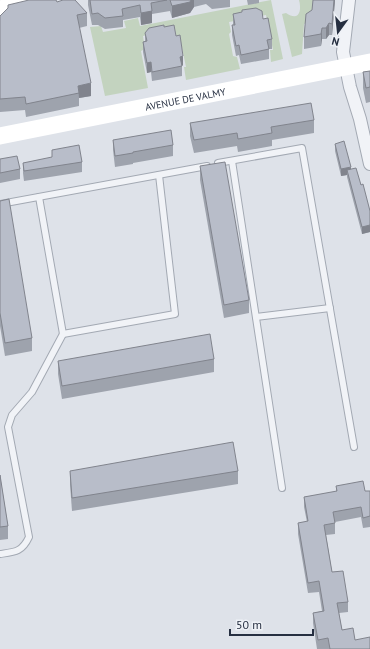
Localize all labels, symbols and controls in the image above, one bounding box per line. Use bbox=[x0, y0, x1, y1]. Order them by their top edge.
north arrow bbox=[318, 12, 358, 52]
text: N bbox=[330, 34, 341, 49]
street label: AVENUE DE VALMY bbox=[144, 84, 227, 113]
scale bar bbox=[230, 611, 313, 637]
text: 50 m bbox=[236, 617, 262, 632]

